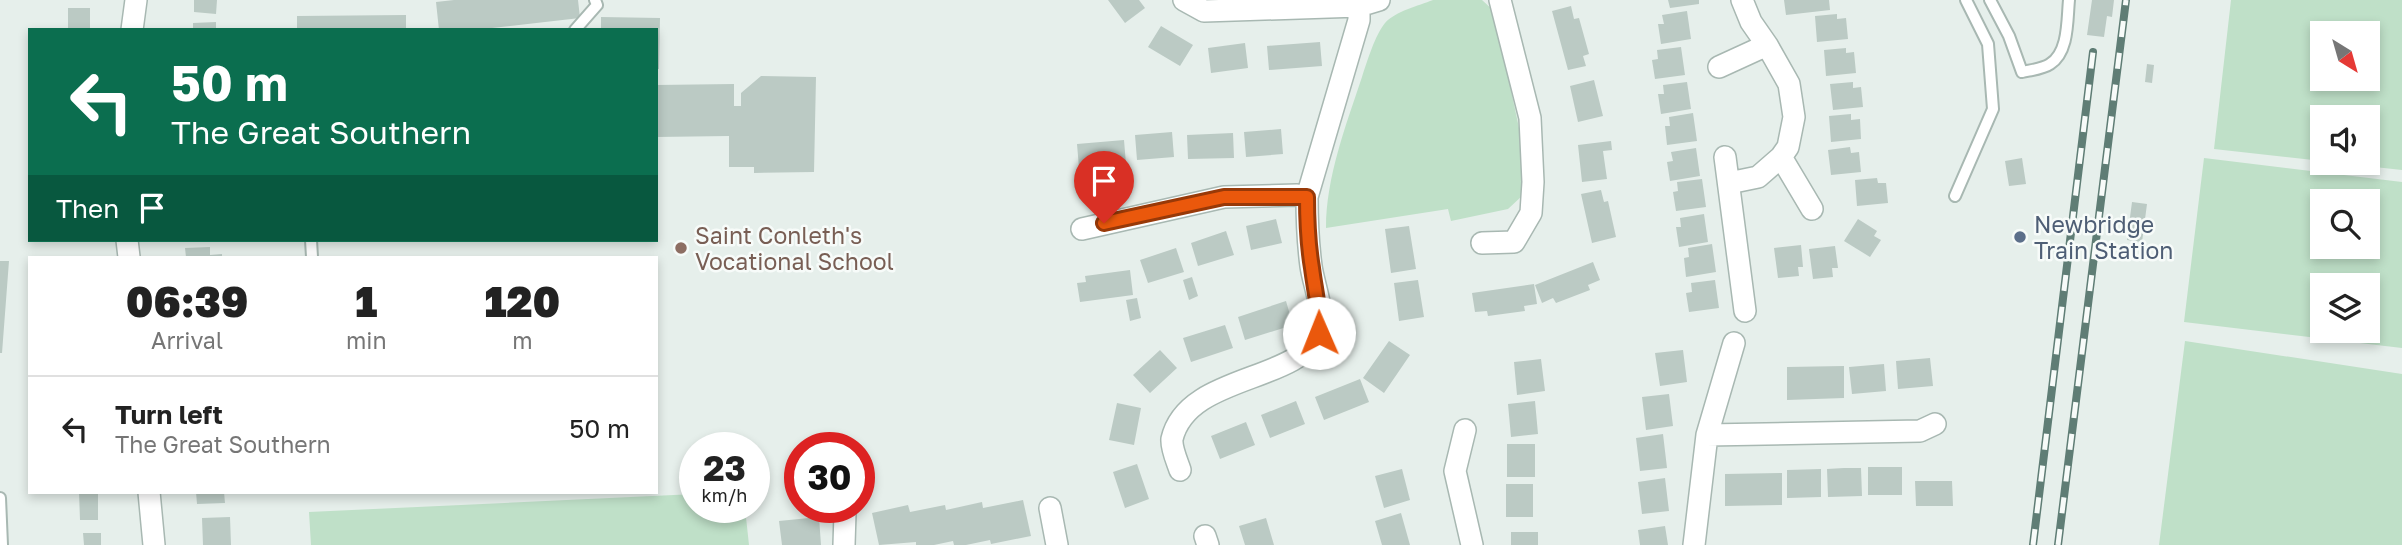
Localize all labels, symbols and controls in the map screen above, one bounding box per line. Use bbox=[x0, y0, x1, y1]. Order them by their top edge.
north arrow bbox=[2310, 21, 2380, 91]
map controls bbox=[2310, 21, 2380, 343]
text: 50 m bbox=[171, 53, 288, 112]
icon: left bbox=[56, 56, 147, 147]
button: sound bbox=[2310, 105, 2380, 175]
text: The Great Southern bbox=[171, 113, 471, 151]
pin bbox=[1074, 151, 1134, 223]
icon: arrive bbox=[1085, 162, 1123, 200]
icon: arrive bbox=[133, 189, 171, 227]
button: search bbox=[2310, 189, 2380, 259]
text: Then bbox=[56, 193, 119, 224]
place label: Newbridge Train Station bbox=[2034, 210, 2174, 264]
place label: Saint Conleth's Vocational School bbox=[695, 221, 894, 275]
marker: Newbridge Train Station bbox=[2012, 229, 2028, 245]
marker: Saint Conleth's Vocational School bbox=[673, 240, 689, 256]
button: layers bbox=[2310, 273, 2380, 343]
text: 06:39 bbox=[126, 276, 248, 326]
text: 1 bbox=[355, 276, 377, 326]
text: 120 bbox=[484, 276, 560, 326]
position arrow bbox=[1282, 296, 1356, 370]
text: Arrival bbox=[151, 326, 223, 354]
text: min bbox=[346, 326, 387, 354]
text: m bbox=[512, 326, 533, 354]
text: Turn left bbox=[115, 399, 223, 430]
icon: left bbox=[56, 410, 94, 448]
text: 50 m bbox=[569, 413, 630, 444]
text: The Great Southern bbox=[115, 430, 331, 458]
speed limit sign: 30 bbox=[784, 432, 875, 523]
text: 23 bbox=[703, 447, 746, 489]
text: km/h bbox=[702, 484, 747, 506]

